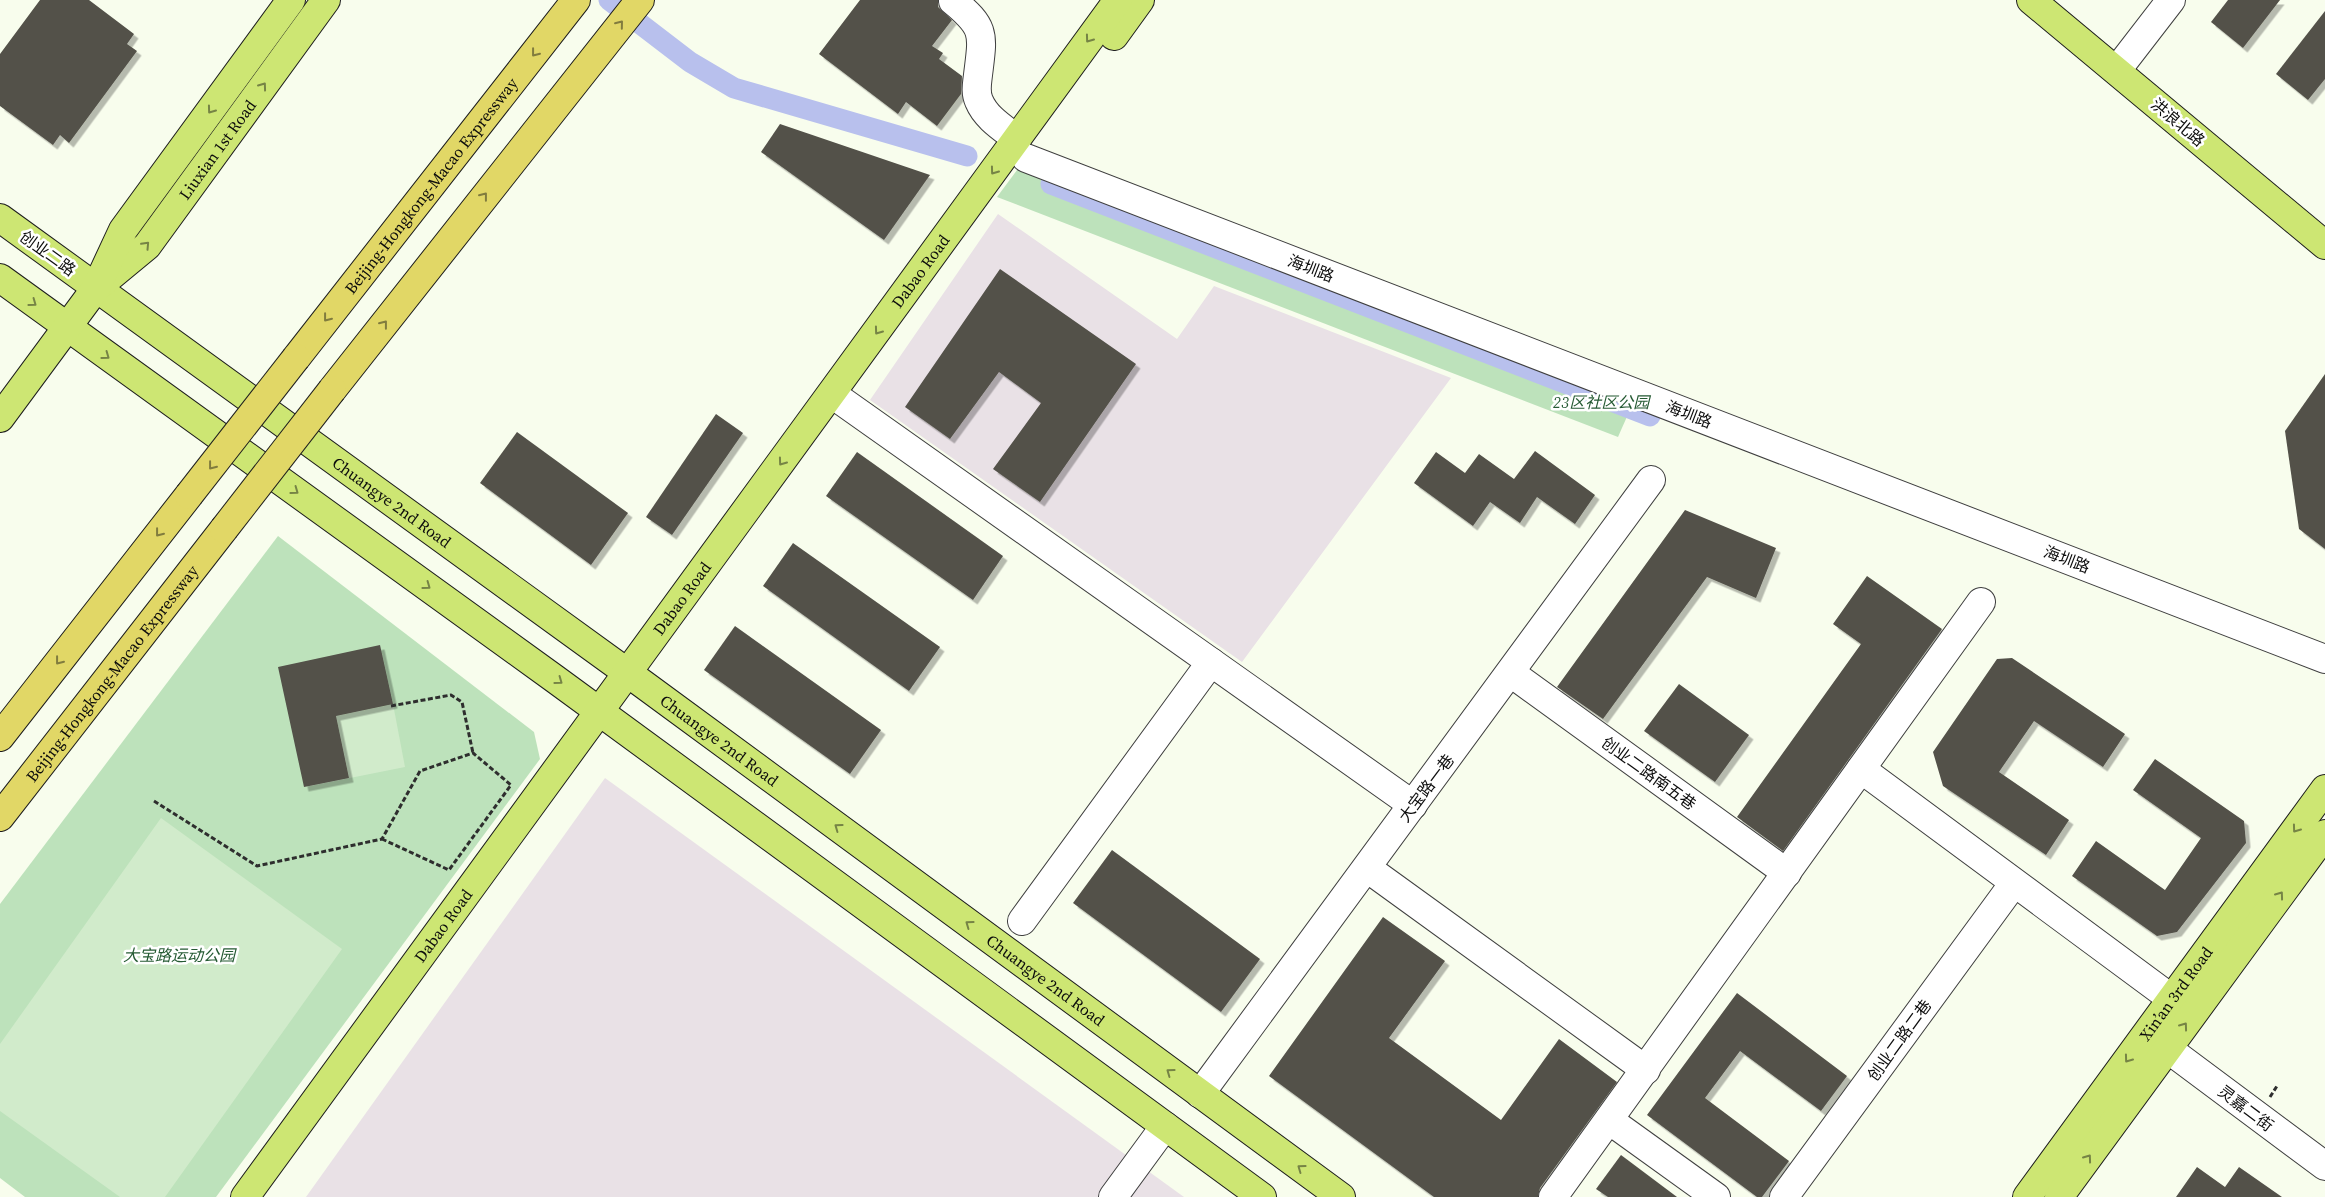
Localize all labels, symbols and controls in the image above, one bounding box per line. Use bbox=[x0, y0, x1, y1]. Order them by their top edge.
one-way arrow bbox=[614, 21, 623, 30]
one-way arrow bbox=[1086, 33, 1095, 43]
one-way arrow bbox=[531, 47, 540, 56]
street label: Beijing-Hongkong-Macao Expressway bbox=[339, 72, 523, 298]
one-way arrow bbox=[258, 83, 266, 92]
street label: 洪浪北路 bbox=[2146, 93, 2210, 151]
street label: Liuxian 1st Road bbox=[173, 95, 261, 204]
one-way arrow bbox=[208, 104, 217, 114]
one-way arrow bbox=[991, 165, 1000, 175]
one-way arrow bbox=[479, 193, 488, 202]
street label: 创业二路 bbox=[16, 225, 80, 281]
street label: Dabao Road bbox=[886, 230, 954, 312]
one-way arrow bbox=[141, 242, 150, 251]
street label: 海圳路 bbox=[1285, 249, 1337, 287]
one-way arrow bbox=[28, 296, 37, 306]
one-way arrow bbox=[324, 312, 332, 321]
one-way arrow bbox=[378, 321, 386, 330]
one-way arrow bbox=[875, 325, 883, 334]
one-way arrow bbox=[101, 349, 110, 359]
park label: 23区社区公园 bbox=[1553, 391, 1651, 413]
street label: 海圳路 bbox=[1663, 395, 1715, 433]
street label: Chuangye 2nd Road bbox=[328, 452, 456, 553]
one-way arrow bbox=[779, 456, 788, 466]
one-way arrow bbox=[209, 460, 218, 469]
one-way arrow bbox=[289, 486, 298, 494]
one-way arrow bbox=[157, 527, 165, 536]
street label: 海圳路 bbox=[2041, 540, 2093, 578]
street label: Dabao Road bbox=[647, 557, 716, 639]
street label: Beijing-Hongkong-Macao Expressway bbox=[20, 560, 203, 786]
one-way arrow bbox=[421, 581, 430, 589]
one-way arrow bbox=[57, 655, 65, 664]
one-way arrow bbox=[553, 676, 562, 684]
street label: Chuangye 2nd Road bbox=[656, 689, 783, 791]
street label: 创业二路南五巷 bbox=[1597, 731, 1701, 815]
street label: 大宝路一巷 bbox=[1393, 749, 1459, 827]
one-way arrow bbox=[2293, 823, 2302, 833]
one-way arrow bbox=[835, 825, 844, 833]
street label: Dabao Road bbox=[409, 884, 477, 967]
one-way arrow bbox=[2274, 891, 2283, 901]
one-way arrow bbox=[966, 921, 975, 929]
street label: Chuangye 2nd Road bbox=[982, 929, 1109, 1031]
street label: Xin’an 3rd Road bbox=[2134, 942, 2217, 1045]
park label: 大宝路运动公园 bbox=[123, 944, 237, 966]
street label: 创业二路二巷 bbox=[1862, 995, 1936, 1085]
one-way arrow bbox=[2178, 1022, 2187, 1032]
one-way arrow bbox=[2125, 1053, 2134, 1063]
one-way arrow bbox=[1166, 1069, 1176, 1078]
street label: 灵嘉二街 bbox=[2214, 1080, 2278, 1136]
one-way arrow bbox=[2082, 1154, 2091, 1164]
one-way arrow bbox=[1297, 1165, 1307, 1174]

